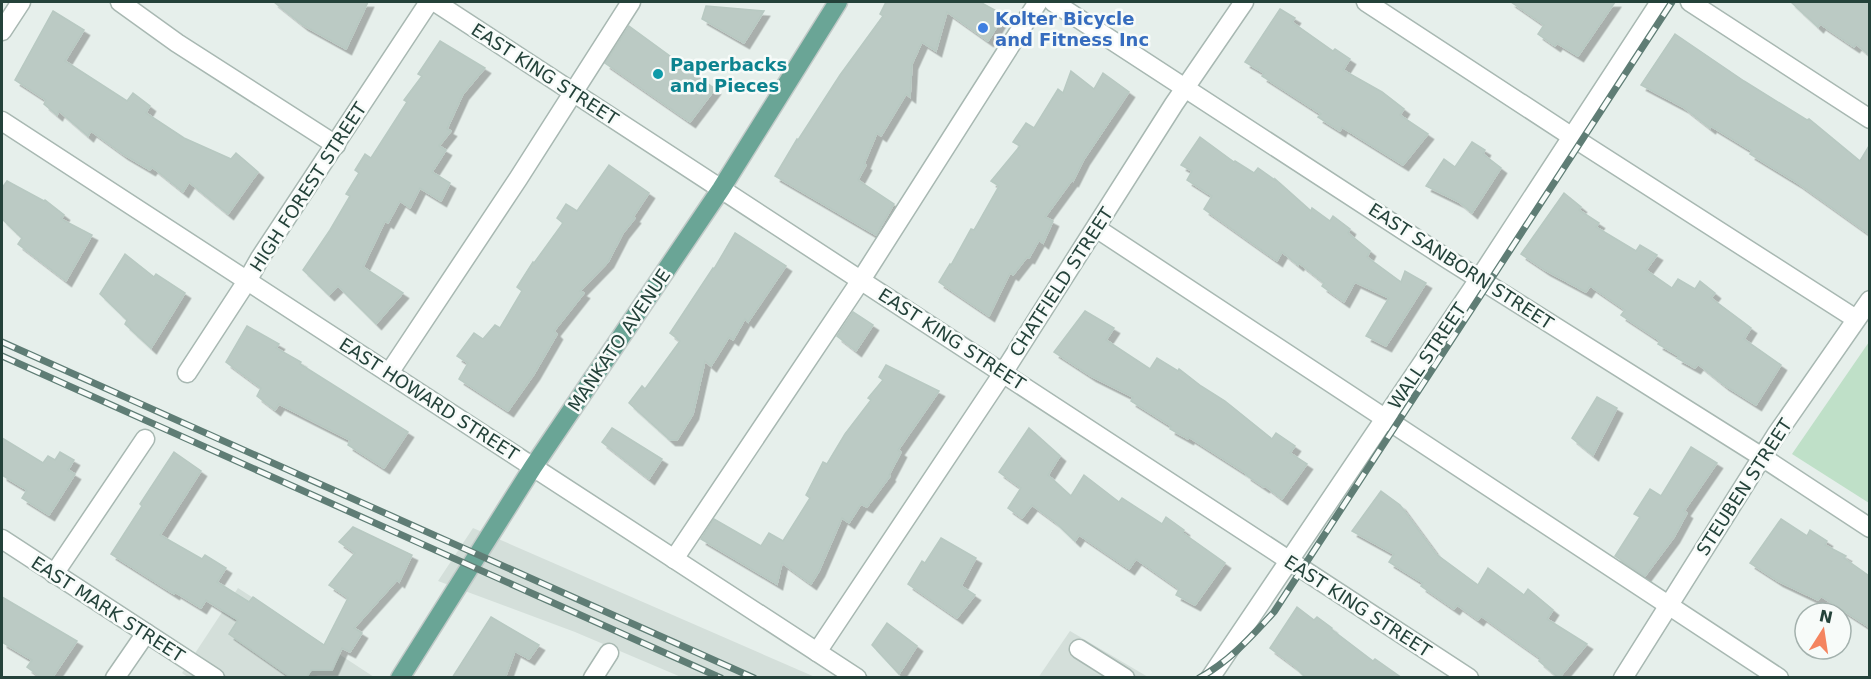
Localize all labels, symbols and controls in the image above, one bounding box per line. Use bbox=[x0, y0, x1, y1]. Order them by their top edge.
place label: Kolter Bicycle and Fitness Inc bbox=[995, 8, 1149, 50]
street label: EAST KING STREET bbox=[468, 19, 623, 130]
marker: Kolter Bicycle and Fitness Inc bbox=[976, 21, 990, 35]
place label: Paperbacks and Pieces bbox=[670, 54, 787, 96]
marker: Paperbacks and Pieces bbox=[651, 67, 665, 81]
street label: HIGH FOREST STREET bbox=[245, 98, 371, 275]
street label: EAST SANBORN STREET bbox=[1365, 198, 1558, 334]
street label: CHATFIELD STREET bbox=[1005, 203, 1118, 360]
street label: MANKATO AVENUE bbox=[563, 265, 675, 415]
street label: EAST KING STREET bbox=[875, 284, 1030, 395]
street label: WALL STREET bbox=[1384, 298, 1471, 413]
street label: EAST HOWARD STREET bbox=[335, 333, 523, 465]
street label: STEUBEN STREET bbox=[1692, 414, 1797, 559]
street label: EAST KING STREET bbox=[1281, 551, 1436, 662]
street label: EAST MARK STREET bbox=[27, 552, 189, 667]
north arrow bbox=[1793, 601, 1853, 661]
text: N bbox=[1817, 606, 1835, 628]

